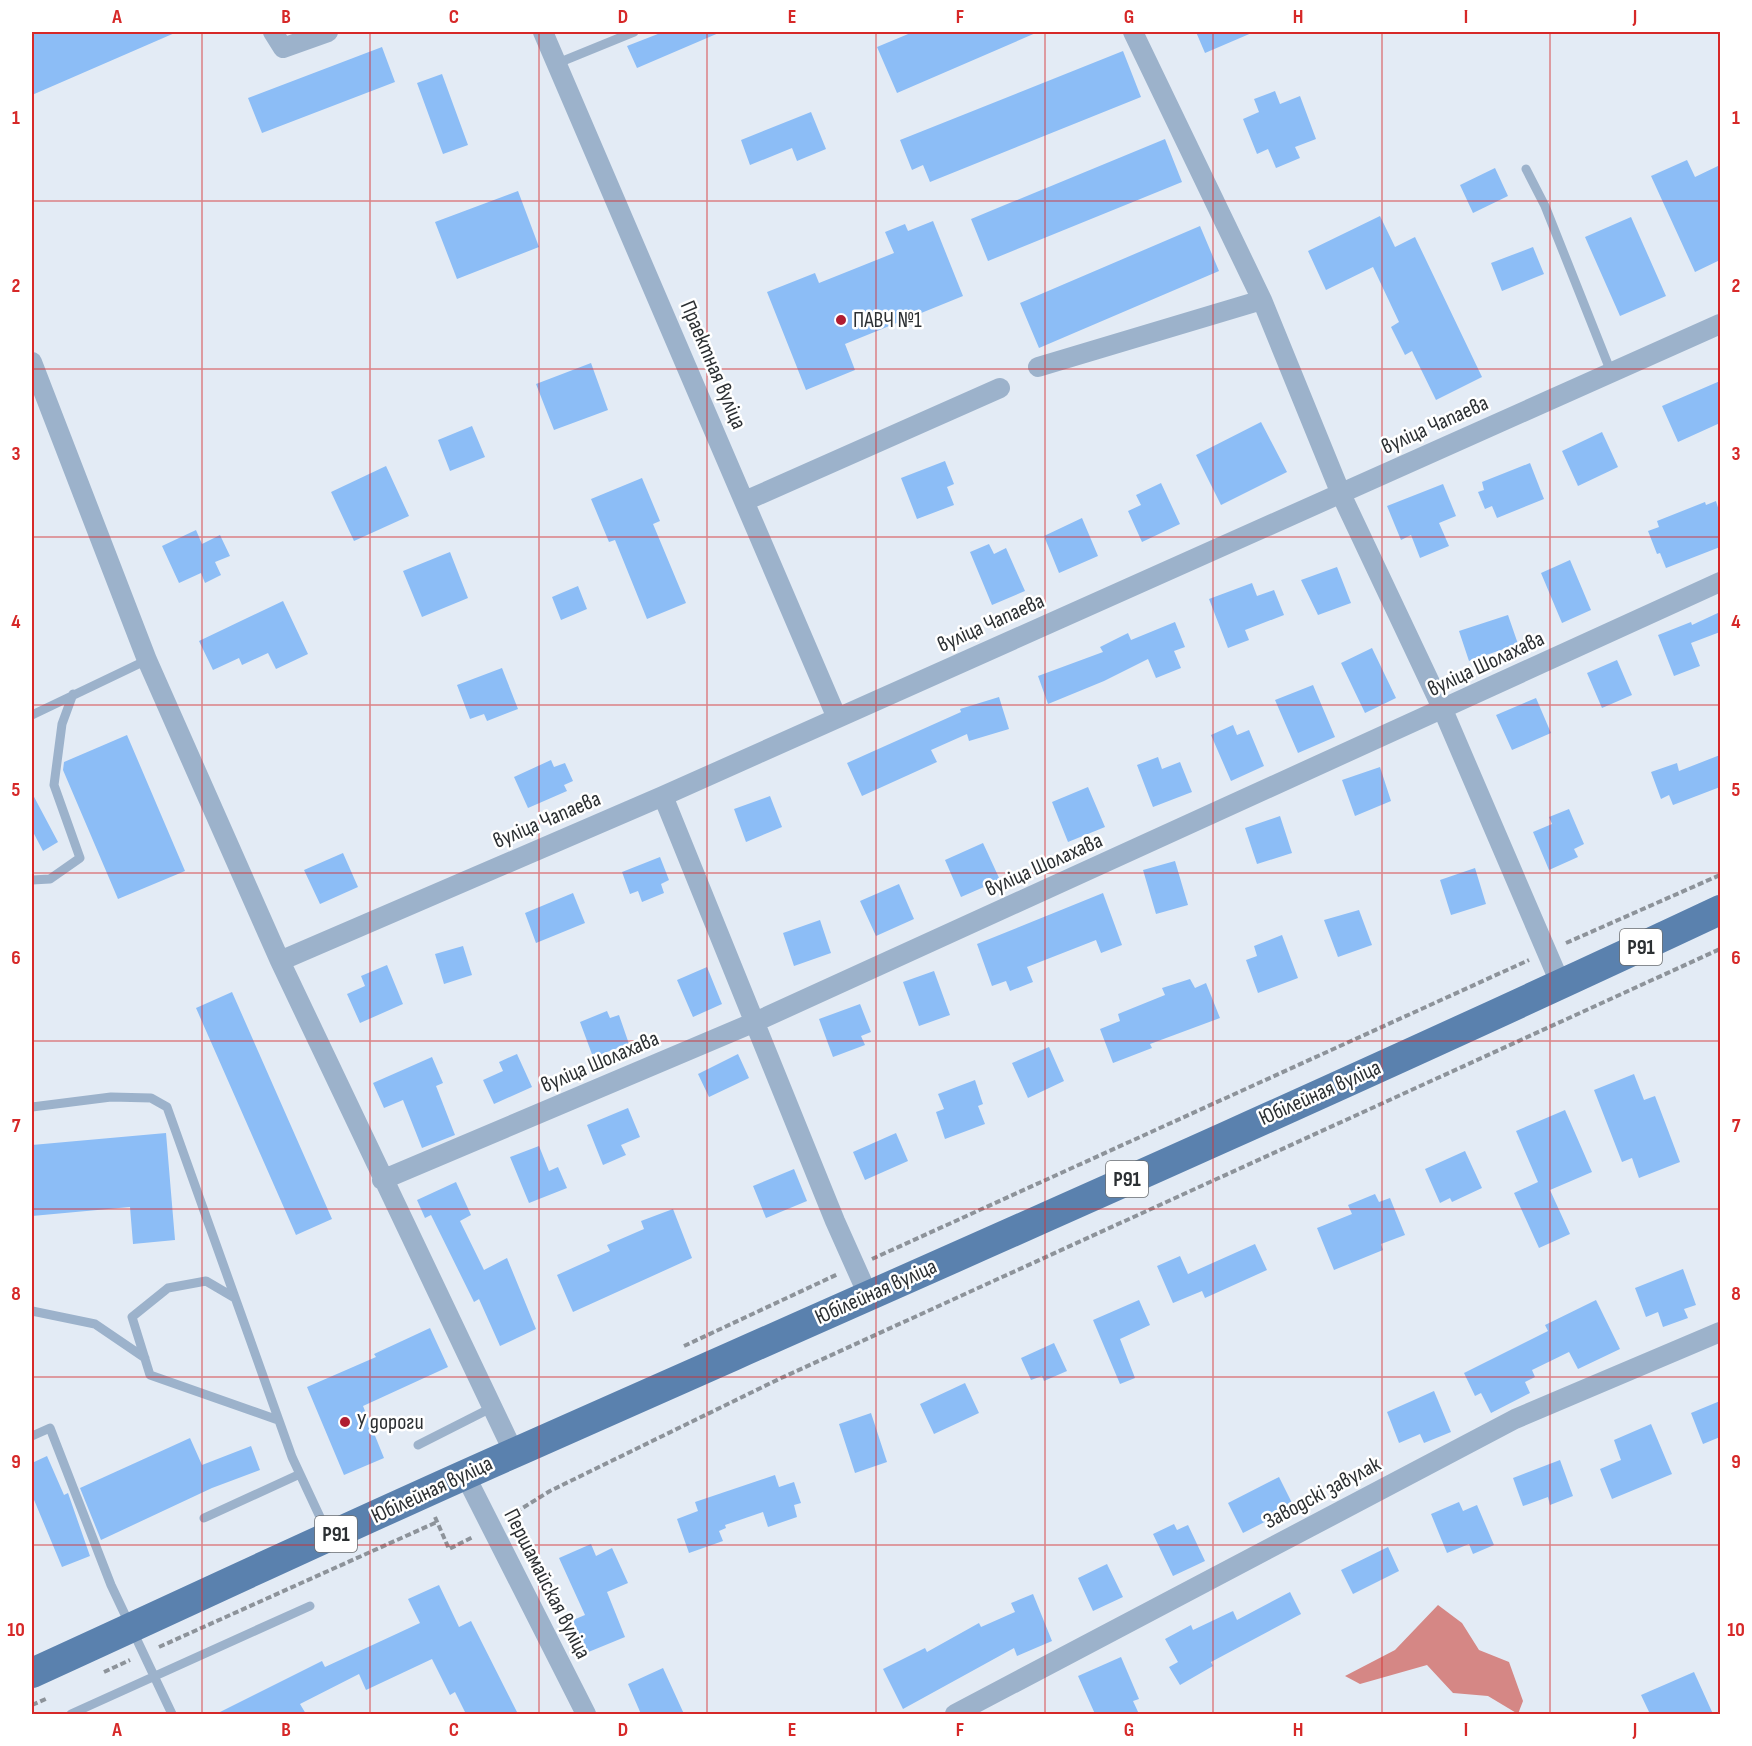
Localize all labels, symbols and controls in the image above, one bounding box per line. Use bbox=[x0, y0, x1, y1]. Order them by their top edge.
text: A bbox=[111, 5, 122, 29]
text: B bbox=[281, 5, 291, 29]
text: C bbox=[449, 5, 459, 29]
text: D bbox=[618, 5, 628, 29]
text: E bbox=[788, 5, 796, 29]
text: F bbox=[956, 5, 964, 29]
text: G bbox=[1124, 5, 1134, 29]
text: H bbox=[1293, 5, 1303, 29]
text: I bbox=[1464, 5, 1468, 29]
text: J bbox=[1632, 5, 1637, 29]
text: 1 bbox=[12, 106, 20, 130]
text: 1 bbox=[1732, 106, 1740, 130]
text: 2 bbox=[12, 274, 20, 298]
text: 2 bbox=[1732, 274, 1740, 298]
street label: Праектная вуліца bbox=[674, 297, 752, 433]
place label: ПАВЧ №1 bbox=[853, 307, 922, 334]
marker: ПАВЧ №1 bbox=[834, 313, 848, 327]
street label: вуліца Чапаева bbox=[1377, 389, 1493, 461]
text: 3 bbox=[12, 442, 21, 466]
text: 3 bbox=[1732, 442, 1741, 466]
street label: вуліца Чапаева bbox=[933, 587, 1049, 659]
text: 4 bbox=[11, 610, 21, 634]
text: 4 bbox=[1731, 610, 1741, 634]
street label: вуліца Шолахава bbox=[1423, 625, 1549, 703]
text: 5 bbox=[12, 778, 21, 802]
text: 5 bbox=[1732, 778, 1741, 802]
street label: вуліца Чапаева bbox=[489, 785, 605, 855]
street label: вуліца Шолахава bbox=[981, 827, 1107, 903]
road number: Р91 bbox=[1620, 929, 1662, 965]
text: 6 bbox=[11, 946, 21, 970]
text: 6 bbox=[1731, 946, 1741, 970]
street label: вуліца Шолахава bbox=[537, 1025, 663, 1099]
street label: Юбілейная вуліца bbox=[1255, 1054, 1385, 1132]
text: 7 bbox=[12, 1114, 21, 1138]
text: 7 bbox=[1732, 1114, 1741, 1138]
road number: Р91 bbox=[1106, 1161, 1148, 1197]
street label: Юбілейная вуліца bbox=[811, 1253, 941, 1331]
text: 8 bbox=[11, 1282, 21, 1306]
text: 8 bbox=[1731, 1282, 1741, 1306]
place label: У дороги bbox=[357, 1409, 424, 1436]
marker: У дороги bbox=[338, 1415, 352, 1429]
text: 9 bbox=[11, 1450, 21, 1474]
street label: Юбілейная вуліца bbox=[367, 1450, 497, 1530]
street label: Заводскі завулак bbox=[1259, 1450, 1386, 1535]
text: 9 bbox=[1731, 1450, 1741, 1474]
street label: Першамайская вуліца bbox=[498, 1505, 596, 1663]
road number: Р91 bbox=[315, 1516, 357, 1552]
text: 10 bbox=[7, 1618, 25, 1642]
text: 10 bbox=[1727, 1618, 1745, 1642]
text: A bbox=[111, 1718, 122, 1742]
text: B bbox=[281, 1718, 291, 1742]
text: C bbox=[449, 1718, 459, 1742]
text: D bbox=[618, 1718, 628, 1742]
text: E bbox=[788, 1718, 796, 1742]
text: F bbox=[956, 1718, 964, 1742]
text: G bbox=[1124, 1718, 1134, 1742]
text: H bbox=[1293, 1718, 1303, 1742]
text: I bbox=[1464, 1718, 1468, 1742]
text: J bbox=[1632, 1718, 1637, 1742]

